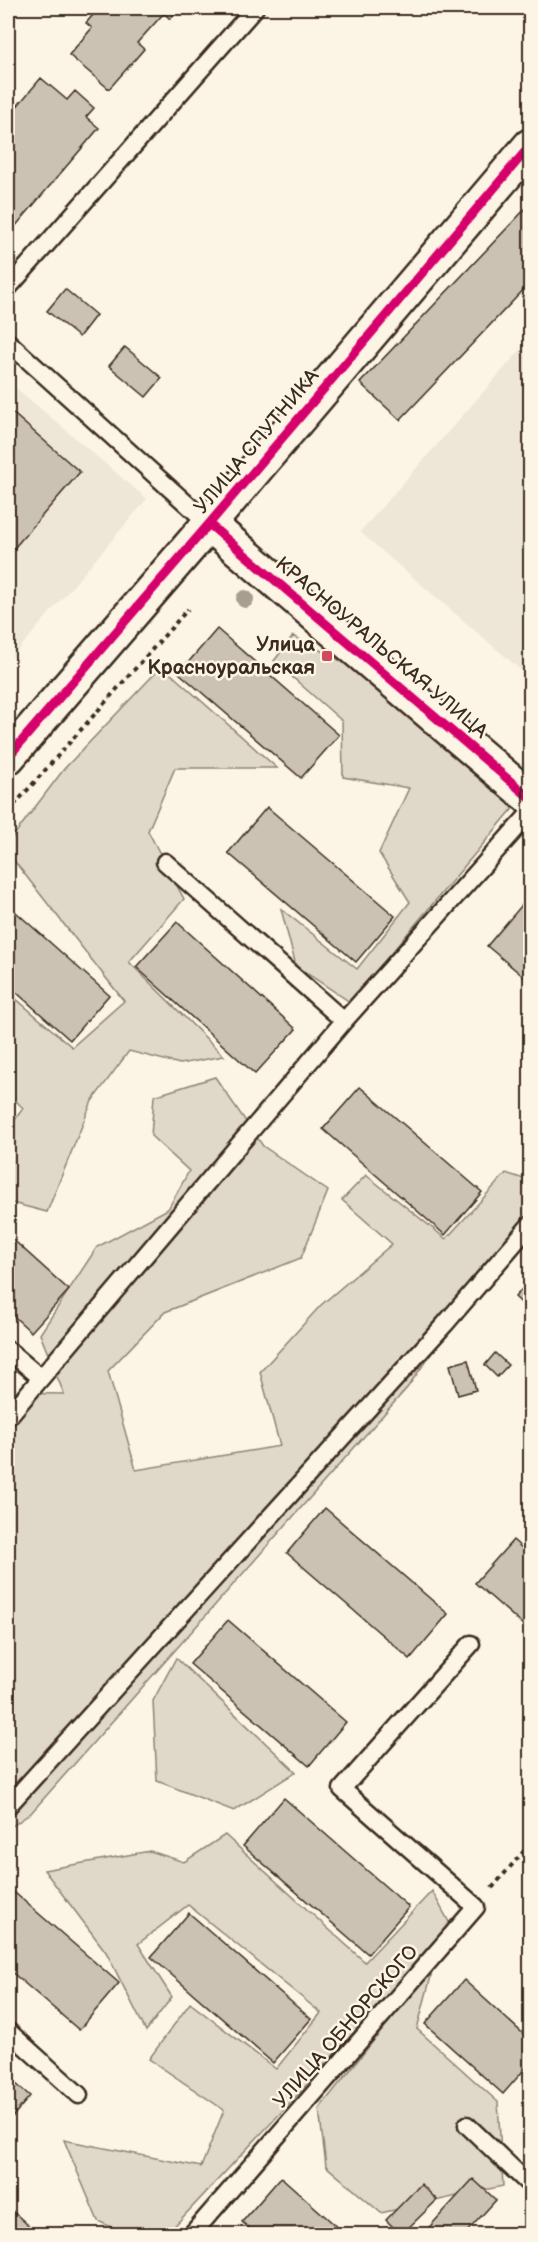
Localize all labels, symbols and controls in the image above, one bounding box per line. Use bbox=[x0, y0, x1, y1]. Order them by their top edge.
street label: УЛИЦА СПУТНИКА bbox=[189, 364, 325, 519]
street label: КРАСНОУРАЛЬСКАЯ УЛИЦА bbox=[270, 552, 493, 744]
place label: Улица Красноуральская bbox=[147, 633, 315, 680]
marker: Улица Красноуральская bbox=[320, 649, 334, 663]
street label: УЛИЦА ОБНОРСКОГО bbox=[268, 1940, 423, 2113]

